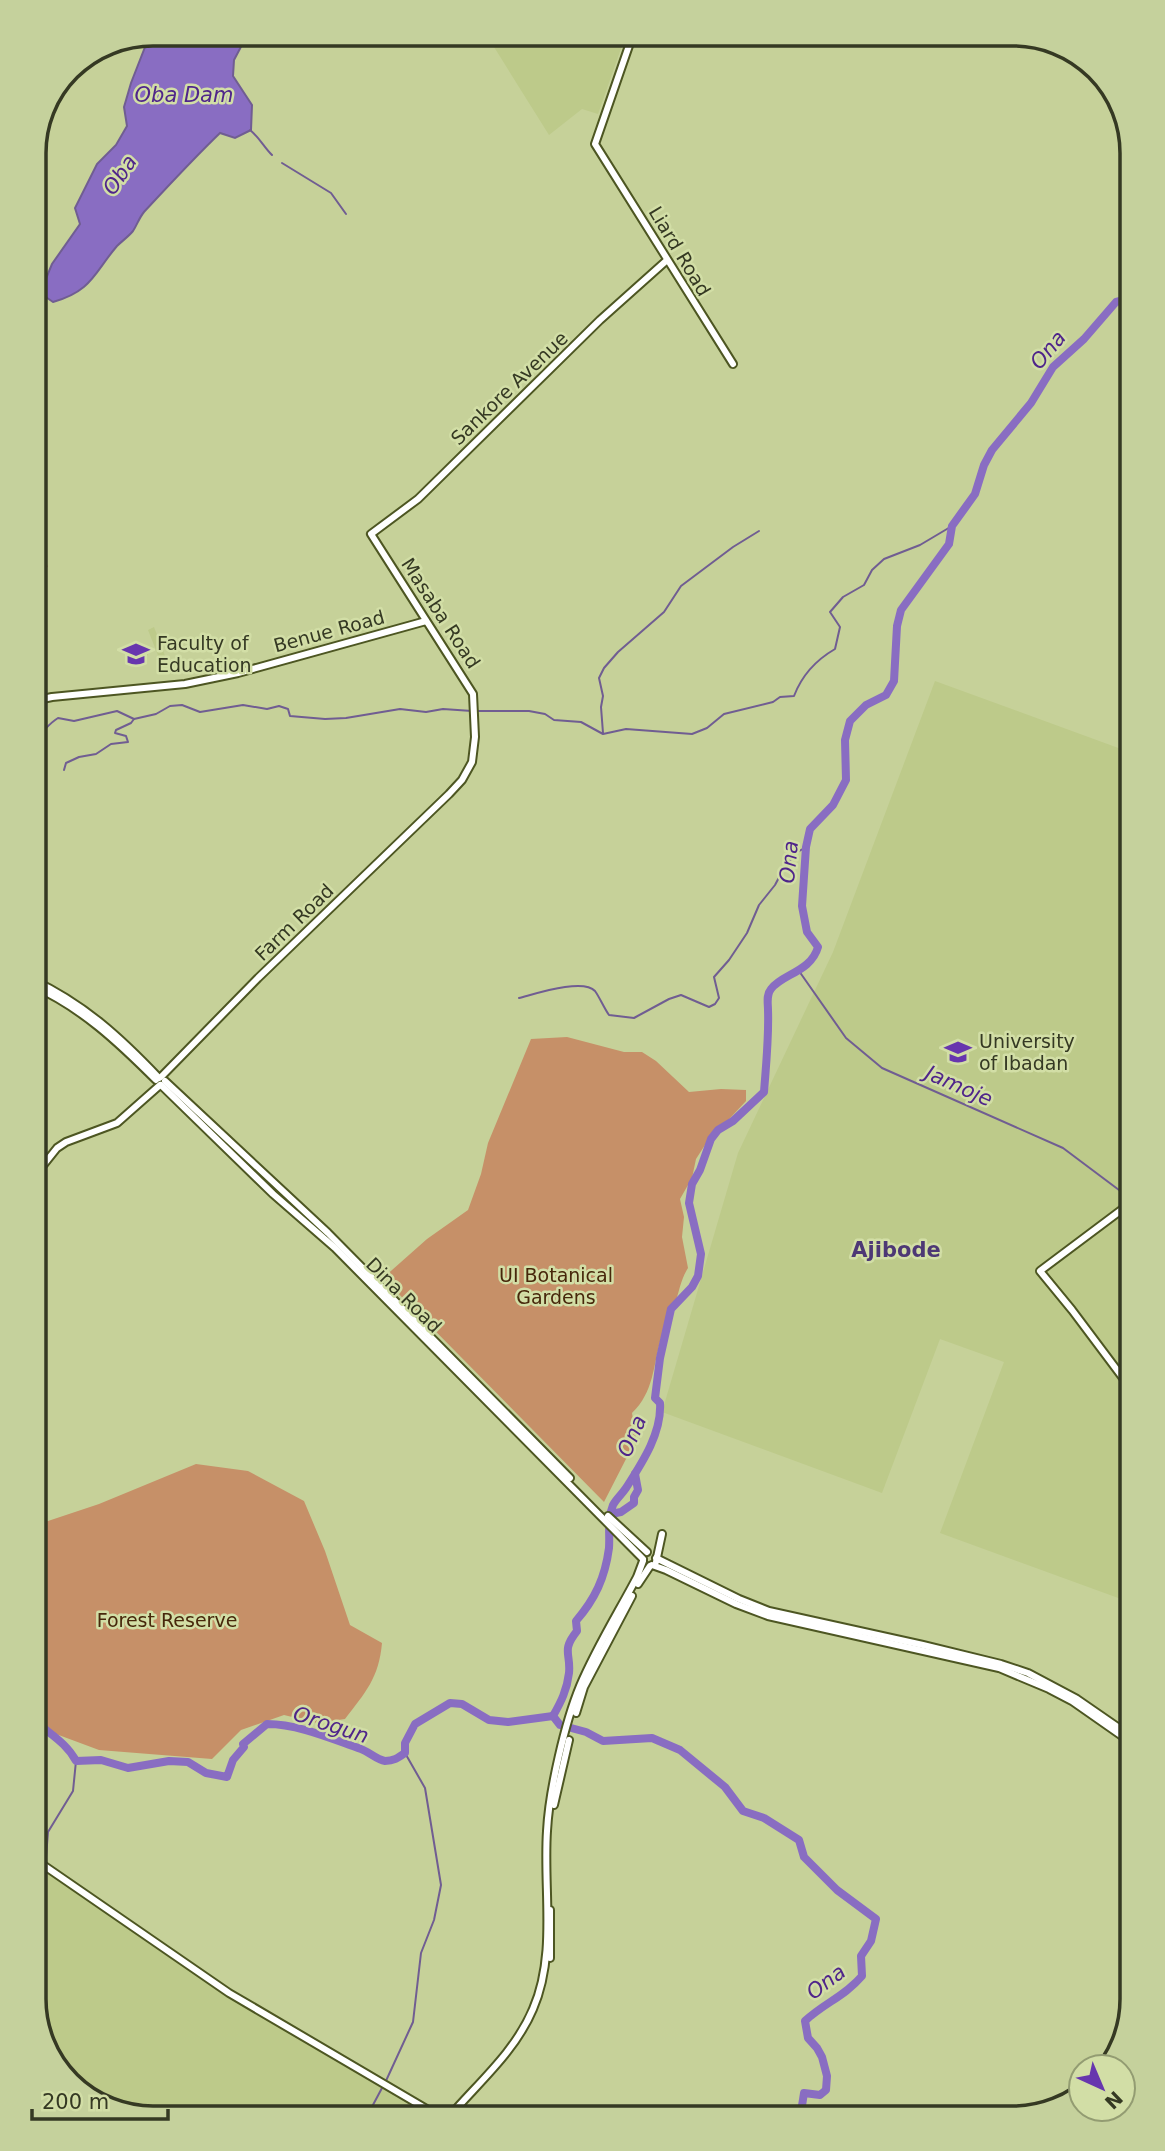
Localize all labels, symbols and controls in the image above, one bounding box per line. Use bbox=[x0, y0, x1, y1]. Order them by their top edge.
water label: Oba Dam bbox=[135, 83, 233, 107]
water label: Oba bbox=[98, 151, 142, 199]
street label: Liard Road bbox=[645, 202, 715, 300]
water label: Ona bbox=[1025, 326, 1071, 374]
street label: Sankore Avenue bbox=[446, 327, 572, 449]
street label: Masaba Road bbox=[397, 554, 485, 672]
street label: Benue Road bbox=[271, 606, 387, 656]
place label: Faculty of Education bbox=[157, 632, 252, 676]
school or university icon: Faculty of Education bbox=[121, 639, 151, 669]
water label: Ona bbox=[775, 840, 803, 884]
street label: Farm Road bbox=[250, 879, 338, 965]
place label: University of Ibadan bbox=[979, 1030, 1075, 1074]
school or university icon: University of Ibadan bbox=[943, 1037, 973, 1067]
water label: Jamoje bbox=[918, 1059, 996, 1111]
district label: Ajibode bbox=[851, 1238, 941, 1262]
street label: Dina Road bbox=[362, 1253, 446, 1337]
park label: UI Botanical Gardens bbox=[499, 1264, 613, 1308]
water label: Ona bbox=[613, 1412, 651, 1460]
park label: Forest Reserve bbox=[97, 1609, 237, 1631]
water label: Orogun bbox=[290, 1702, 372, 1748]
water label: Ona bbox=[802, 1960, 850, 2004]
north arrow bbox=[1067, 2053, 1137, 2123]
scale bar bbox=[32, 2078, 168, 2122]
text: N bbox=[1100, 2087, 1127, 2114]
text: 200 m bbox=[42, 2090, 109, 2114]

